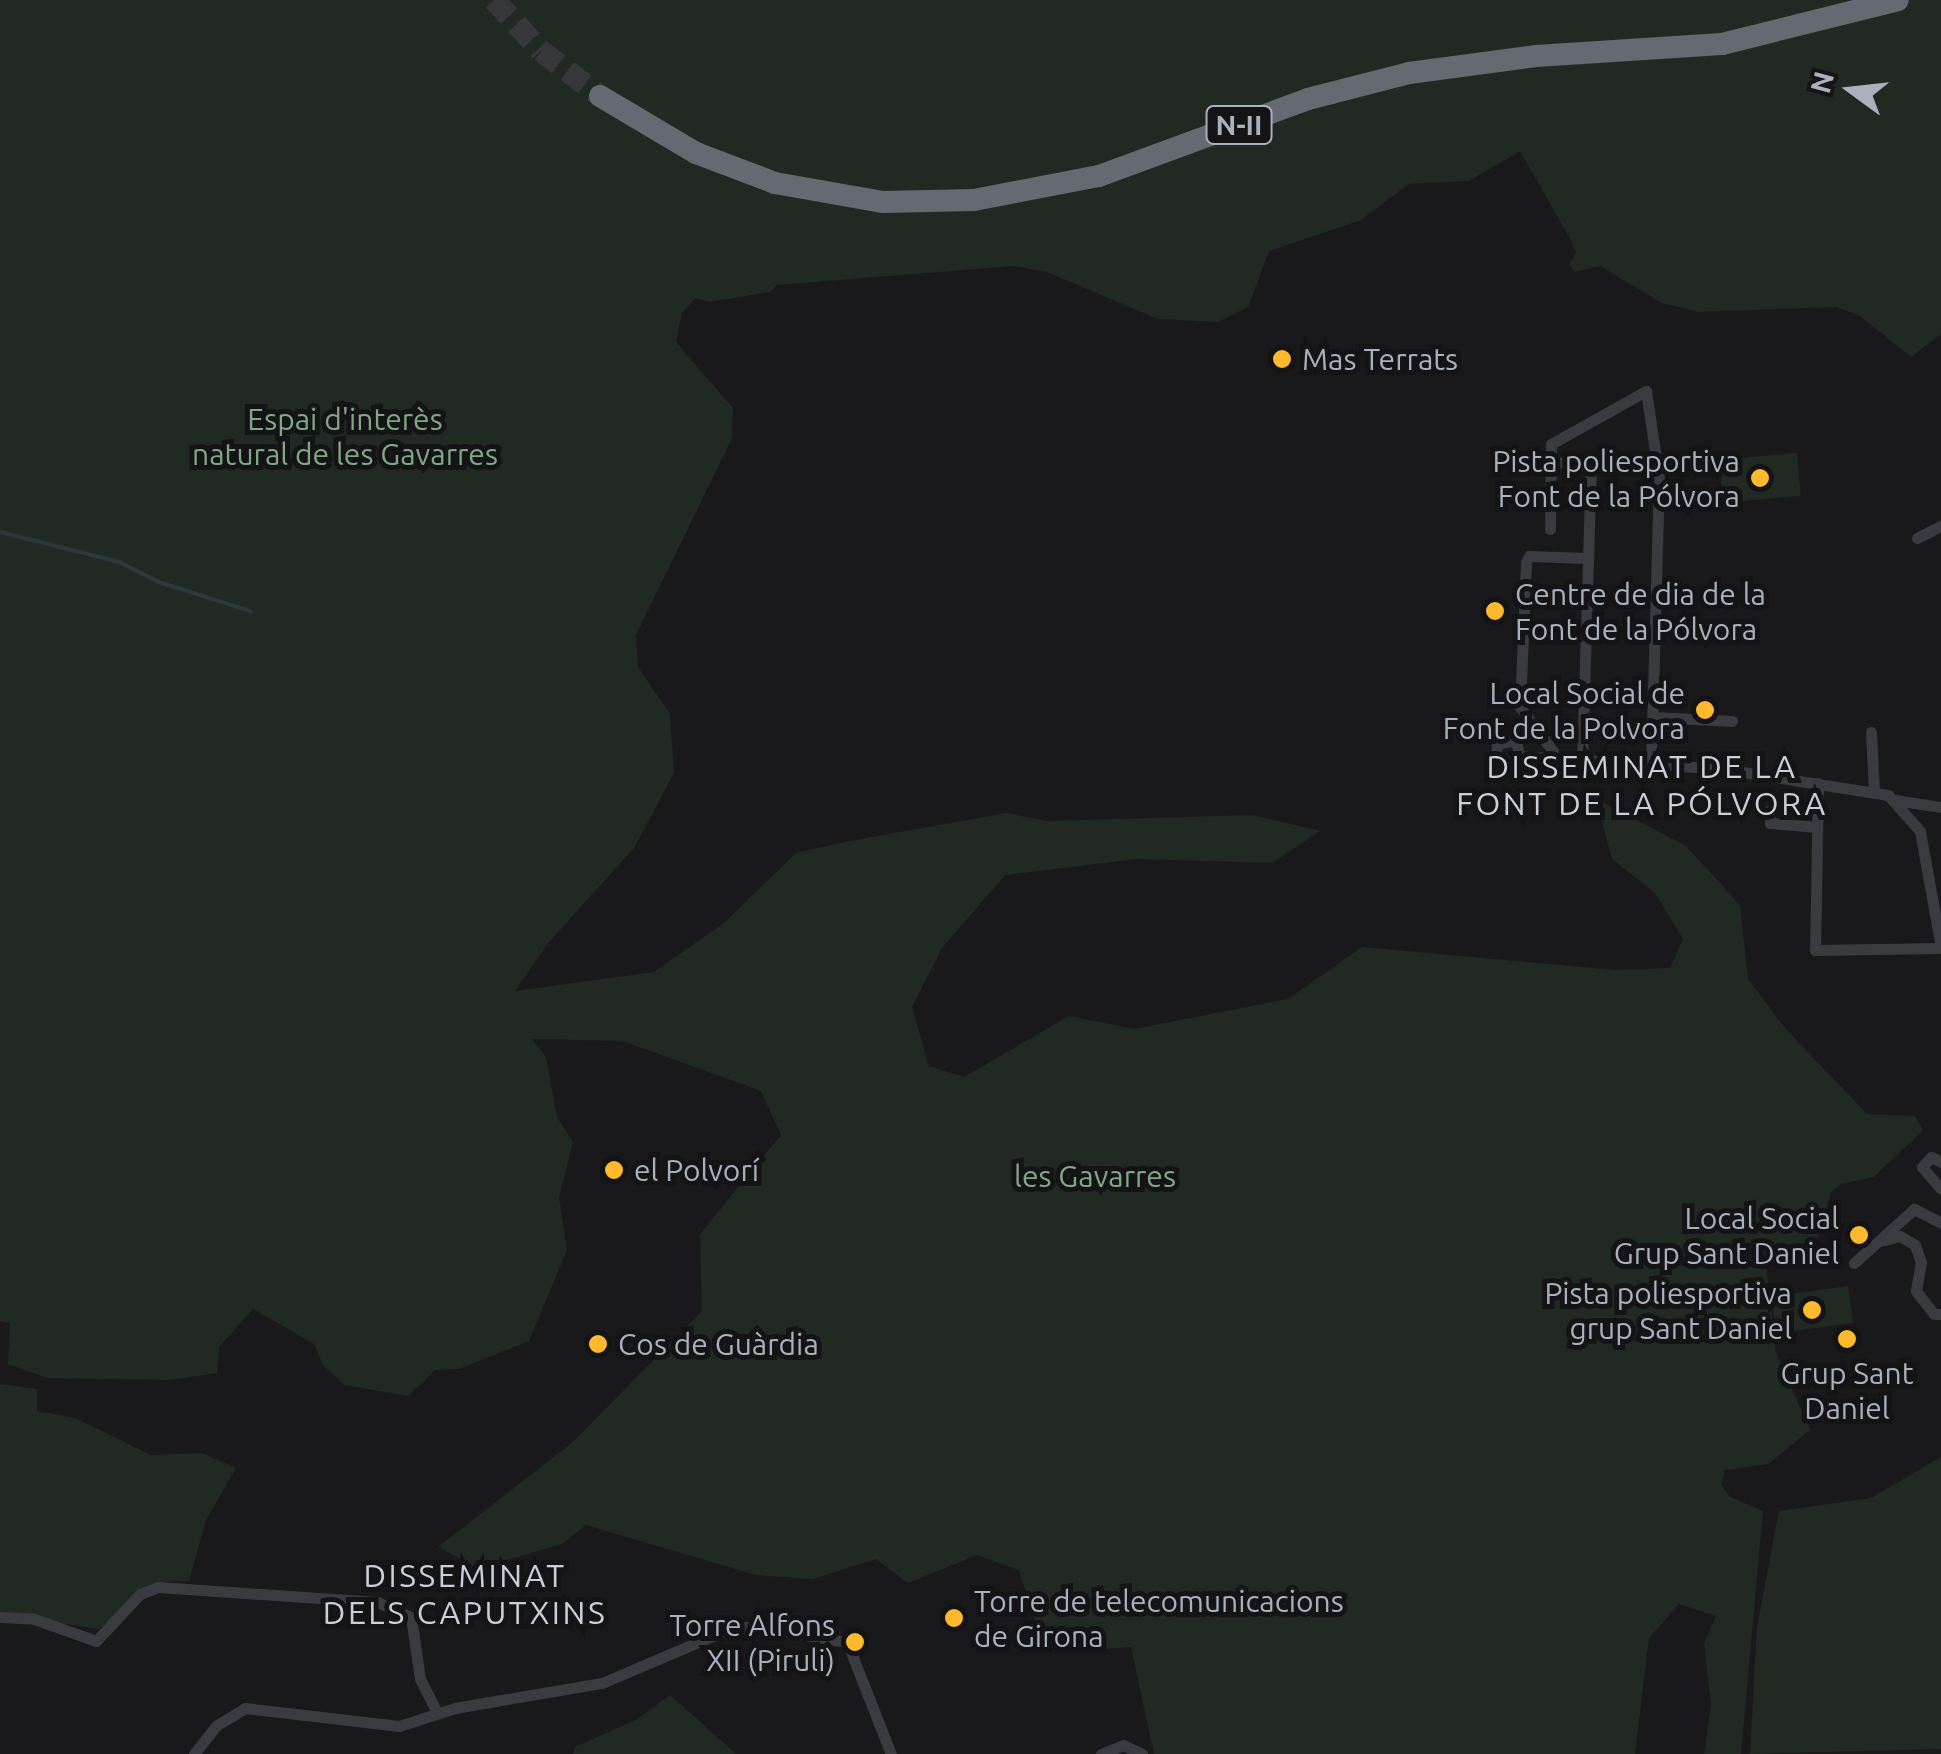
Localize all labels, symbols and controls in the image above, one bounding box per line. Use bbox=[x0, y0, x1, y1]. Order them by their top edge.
north arrow bbox=[1801, 40, 1901, 140]
text: N bbox=[1804, 68, 1839, 96]
road number: N-II bbox=[1204, 102, 1274, 148]
place label: Mas Terrats bbox=[1302, 341, 1458, 377]
marker: Mas Terrats bbox=[1271, 348, 1293, 370]
park label: Espai d'interès natural de les Gavarres bbox=[192, 401, 498, 472]
place label: Pista poliesportiva Font de la Pólvora bbox=[1492, 443, 1740, 514]
marker: Pista poliesportiva Font de la Pólvora bbox=[1749, 467, 1771, 489]
place label: Centre de dia de la Font de la Pólvora bbox=[1515, 576, 1766, 646]
marker: Centre de dia de la Font de la Pólvora bbox=[1484, 600, 1506, 622]
place label: Local Social de Font de la Polvora bbox=[1443, 675, 1685, 746]
marker: Local Social de Font de la Polvora bbox=[1694, 699, 1716, 721]
district label: DISSEMINAT DE LA FONT DE LA PÓLVORA bbox=[1456, 748, 1828, 823]
place label: el Polvorí bbox=[634, 1152, 759, 1188]
park label: les Gavarres bbox=[1014, 1158, 1176, 1194]
marker: el Polvorí bbox=[603, 1159, 625, 1181]
place label: Local Social Grup Sant Daniel bbox=[1614, 1200, 1839, 1270]
marker: Local Social Grup Sant Daniel bbox=[1848, 1224, 1870, 1246]
place label: Pista poliesportiva grup Sant Daniel bbox=[1544, 1275, 1792, 1346]
marker: Pista poliesportiva grup Sant Daniel bbox=[1801, 1299, 1823, 1321]
place label: Cos de Guàrdia bbox=[618, 1326, 819, 1362]
marker: Grup Sant Daniel bbox=[1836, 1328, 1858, 1350]
marker: Cos de Guàrdia bbox=[587, 1333, 609, 1355]
place label: Grup Sant Daniel bbox=[1781, 1355, 1913, 1426]
district label: DISSEMINAT DELS CAPUTXINS bbox=[323, 1557, 607, 1632]
place label: Torre de telecomunicacions de Girona bbox=[974, 1583, 1344, 1654]
place label: Torre Alfons XII (Piruli) bbox=[670, 1607, 835, 1678]
marker: Torre de telecomunicacions de Girona bbox=[943, 1607, 965, 1629]
marker: Torre Alfons XII (Piruli) bbox=[844, 1631, 866, 1653]

